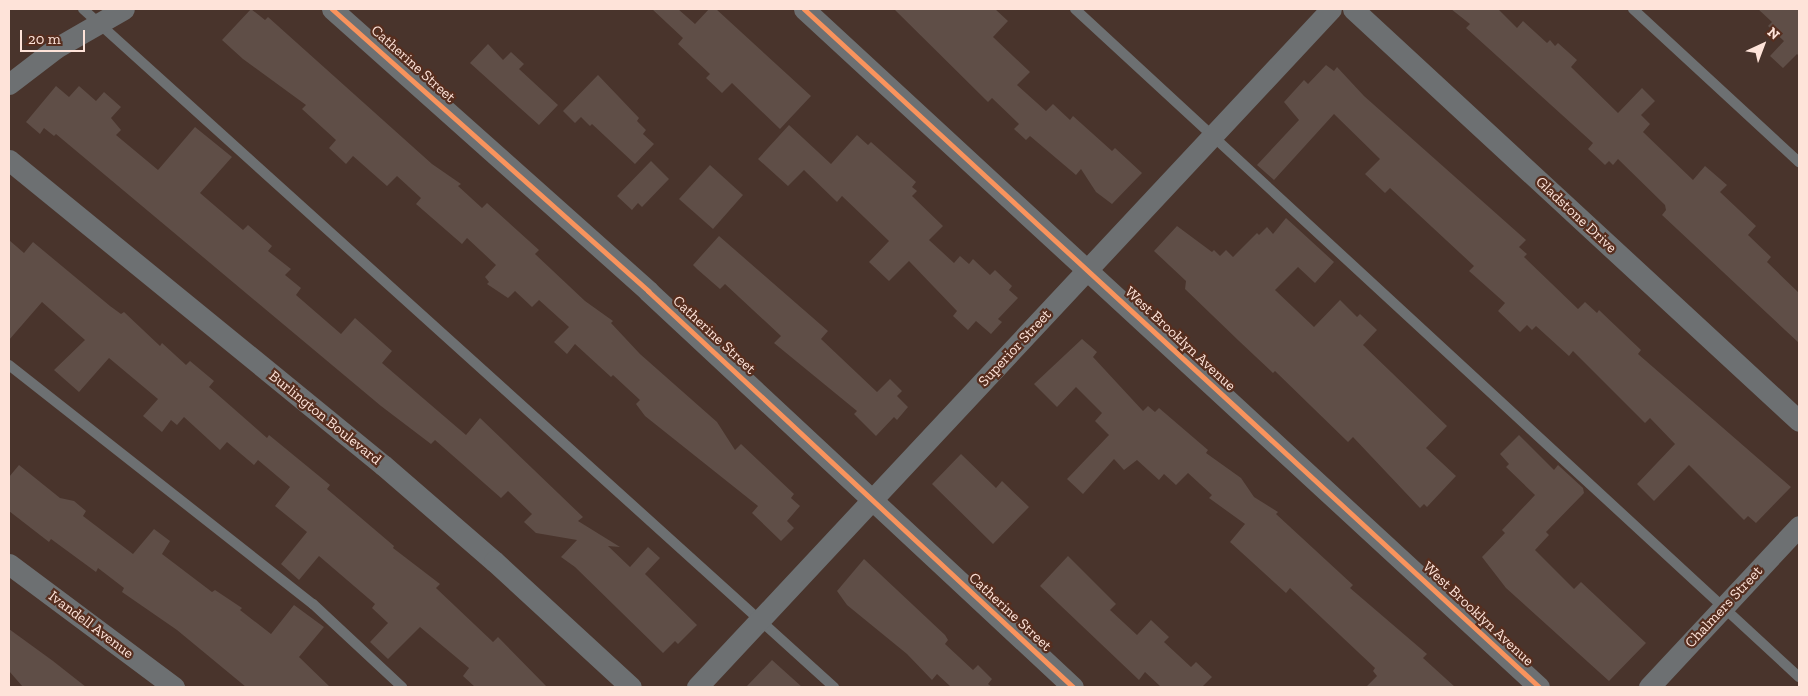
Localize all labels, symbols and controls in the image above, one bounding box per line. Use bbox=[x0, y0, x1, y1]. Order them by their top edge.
scale bar bbox=[22, 20, 88, 52]
north arrow bbox=[1738, 20, 1788, 70]
street label: Catherine Street bbox=[367, 22, 459, 106]
text: N bbox=[1764, 24, 1783, 44]
text: 20 m bbox=[28, 30, 61, 48]
street label: Gladstone Drive bbox=[1532, 173, 1620, 257]
street label: West Brooklyn Avenue bbox=[1121, 283, 1239, 395]
street label: Catherine Street bbox=[669, 292, 759, 378]
street label: Superior Street bbox=[975, 306, 1055, 390]
street label: Burlington Boulevard bbox=[265, 367, 385, 469]
street label: West Brooklyn Avenue bbox=[1419, 558, 1537, 670]
street label: Chalmers Street bbox=[1682, 562, 1766, 652]
street label: Catherine Street bbox=[965, 569, 1055, 655]
street label: Ivandell Avenue bbox=[45, 587, 137, 663]

